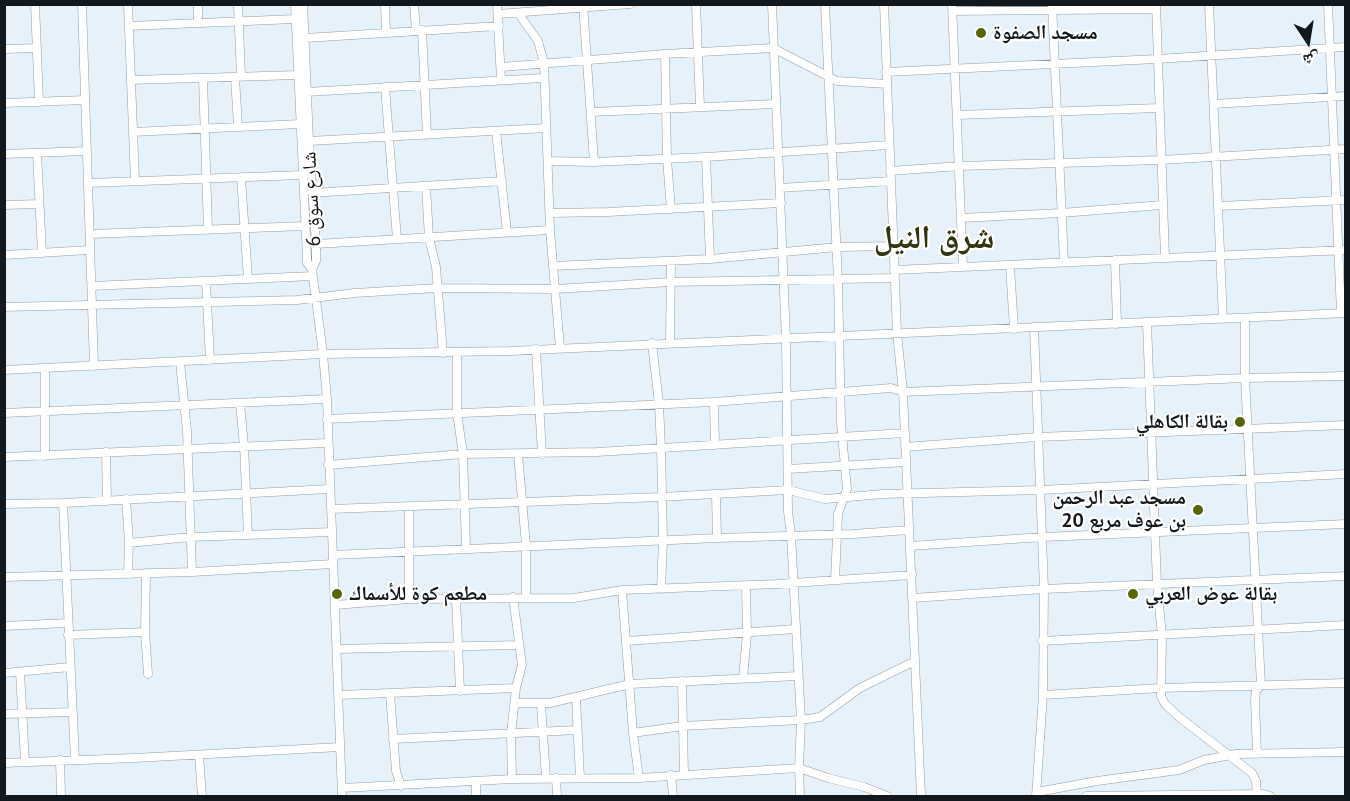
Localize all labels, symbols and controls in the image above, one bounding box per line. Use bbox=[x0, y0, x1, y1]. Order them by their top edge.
north arrow bbox=[1278, 12, 1338, 72]
place label: مسجد الصفوة bbox=[993, 21, 1098, 45]
marker: مسجد الصفوة bbox=[974, 26, 988, 40]
text: ش bbox=[1301, 48, 1322, 71]
street label: شارع سوق 6 bbox=[298, 151, 326, 247]
district label: شرق النيل bbox=[874, 220, 994, 258]
place label: بقالة الكاهلي bbox=[1136, 410, 1228, 434]
marker: بقالة الكاهلي bbox=[1233, 415, 1247, 429]
place label: مسجد عبد الرحمن بن عوف مربع 20 bbox=[1053, 486, 1186, 533]
marker: مسجد عبد الرحمن بن عوف مربع 20 bbox=[1191, 503, 1205, 517]
place label: مطعم كوة للأسماك bbox=[349, 582, 487, 606]
place label: بقالة عوض العربي bbox=[1145, 582, 1277, 606]
marker: مطعم كوة للأسماك bbox=[330, 587, 344, 601]
marker: بقالة عوض العربي bbox=[1126, 587, 1140, 601]

